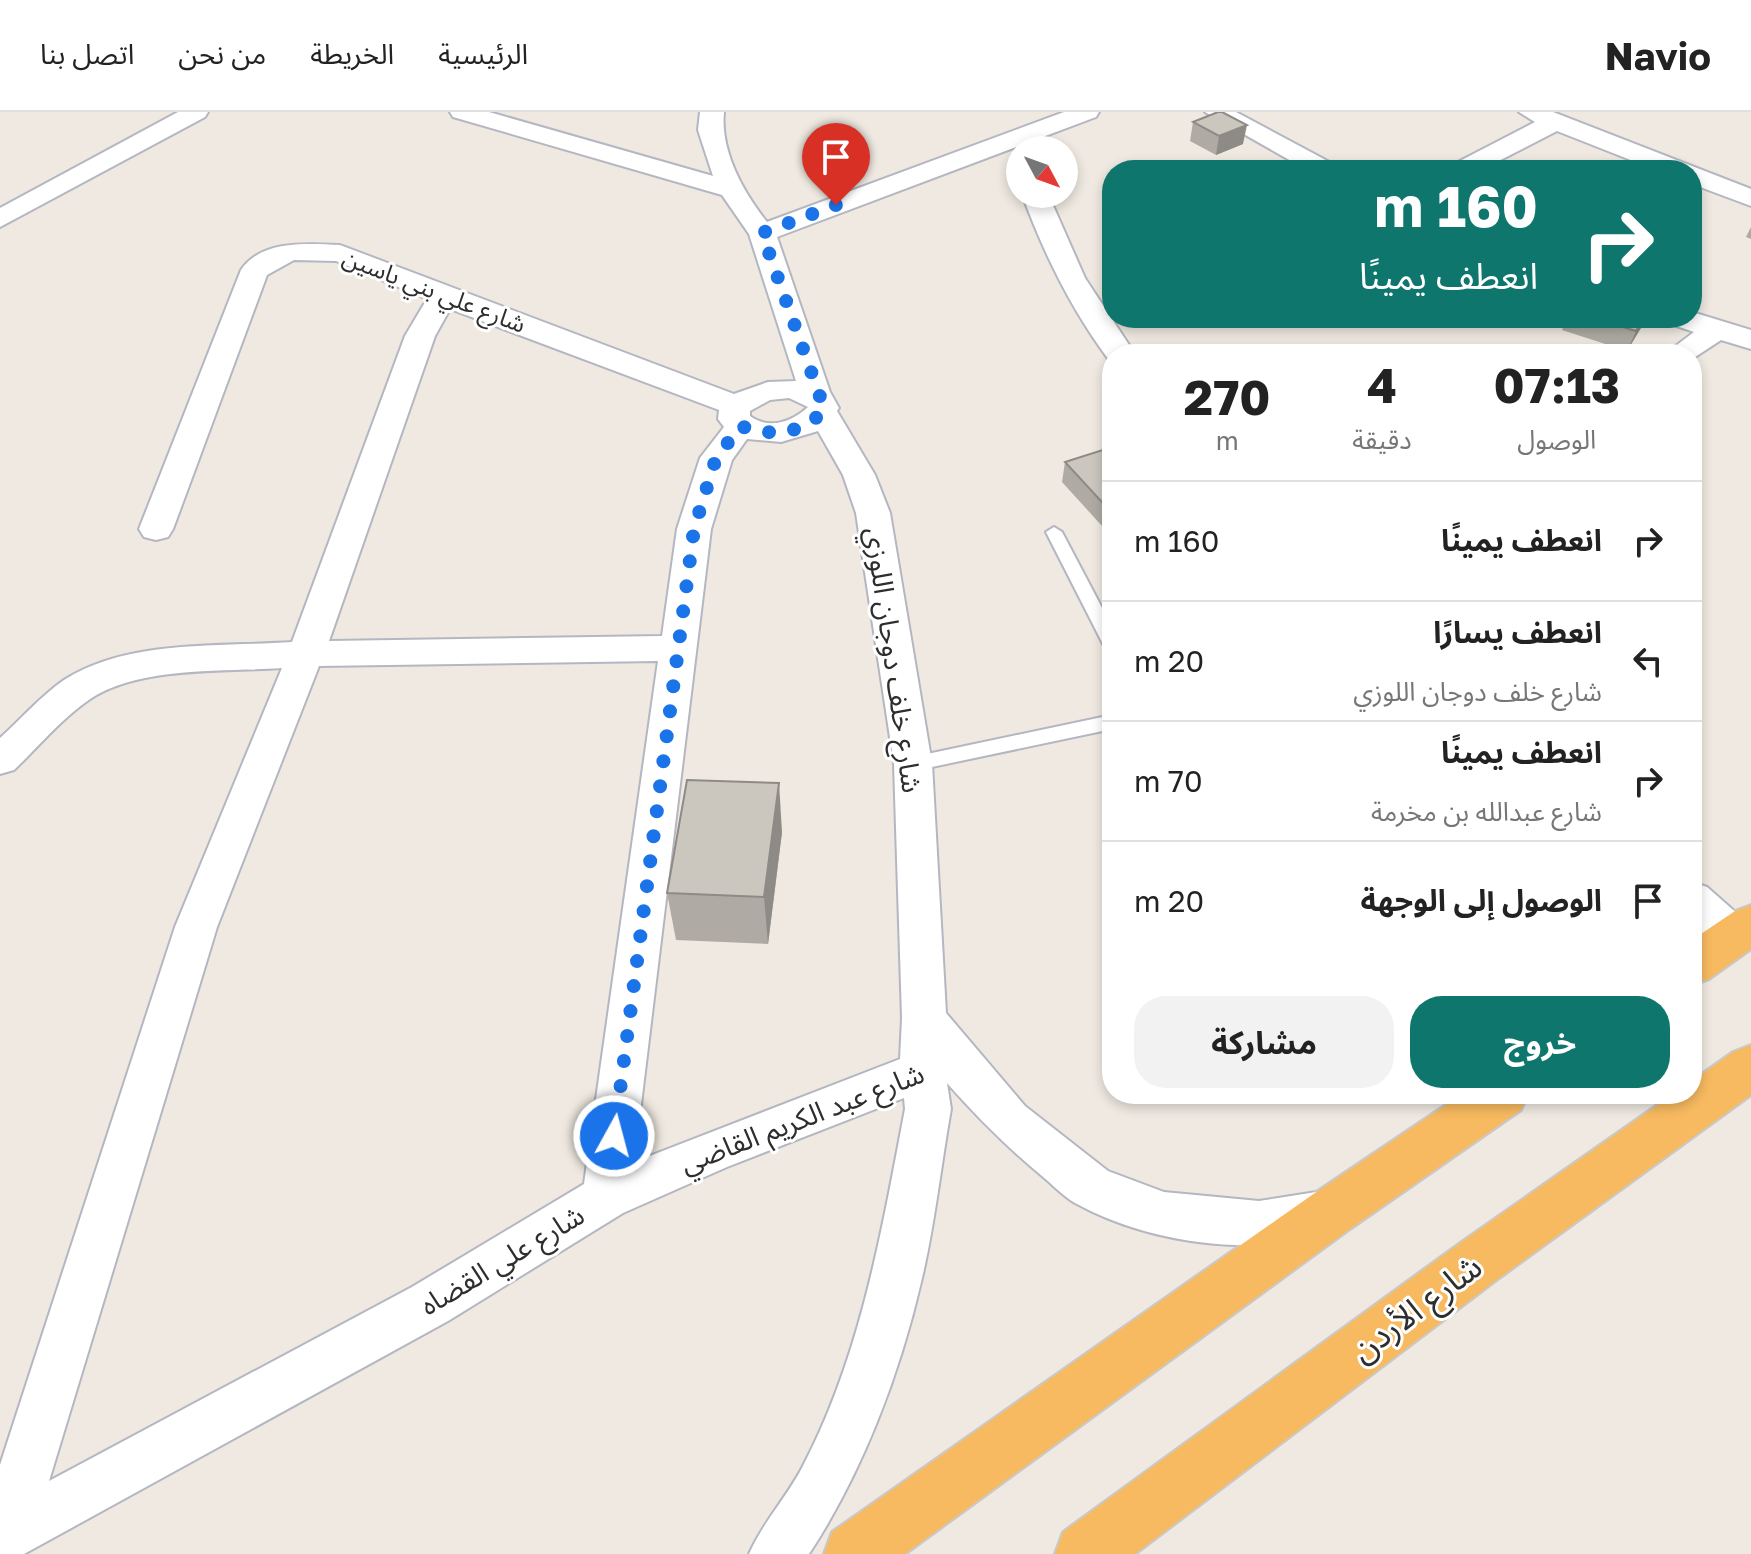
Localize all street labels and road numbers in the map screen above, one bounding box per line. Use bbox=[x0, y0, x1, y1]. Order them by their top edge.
street label: شارع علي بني ياسين bbox=[337, 241, 530, 343]
street label: شارع خلف دوجان اللوزي bbox=[854, 525, 929, 796]
street label: شارع عبد الكريم القاضي bbox=[675, 1056, 931, 1185]
street label: شارع علي القضاه bbox=[414, 1198, 593, 1326]
street label: شارع الأردن bbox=[1342, 1245, 1492, 1374]

